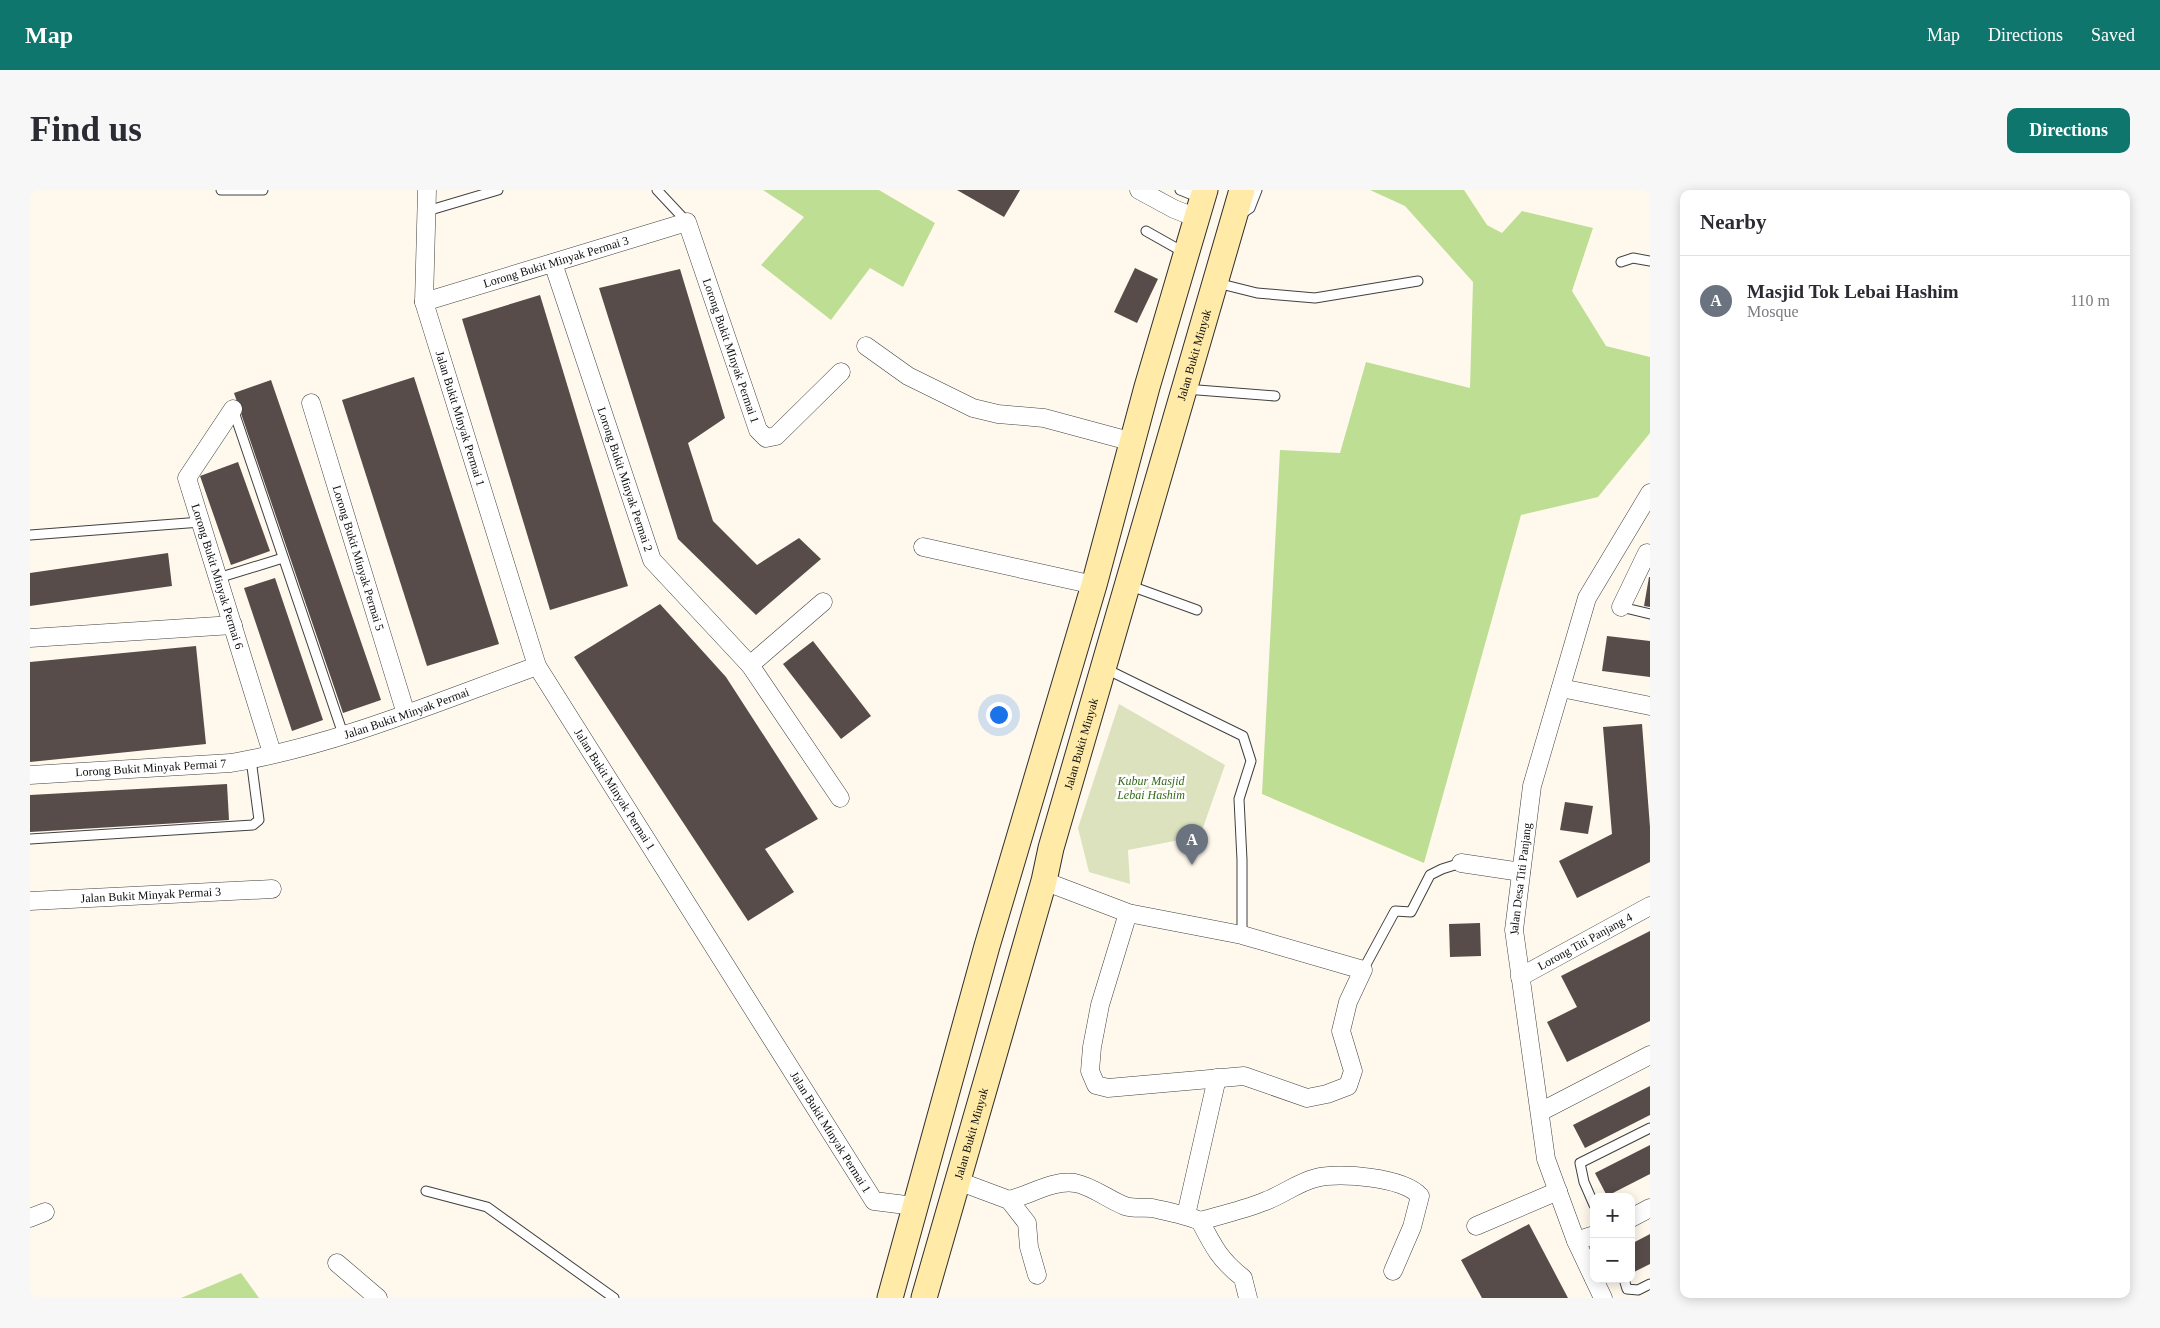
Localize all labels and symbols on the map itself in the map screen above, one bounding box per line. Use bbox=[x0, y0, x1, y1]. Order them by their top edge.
street label: Lorong Bukit Minyak Permai 3 bbox=[482, 233, 630, 291]
street label: Lorong Bukit MInyak Permai 1 bbox=[700, 277, 762, 425]
street label: Jalan Bukit Minyak bbox=[1174, 308, 1214, 402]
street label: Jalan Bukit Minyak Permai 1 bbox=[433, 349, 488, 488]
street label: Lorong Bukit Minyak Permai 2 bbox=[595, 405, 656, 553]
street label: Lorong Bukit Minyak Permai 5 bbox=[330, 483, 387, 632]
street label: Lorong Bukit Minyak Permai 6 bbox=[188, 502, 246, 651]
street label: Jalan Bukit Minyak Permai bbox=[342, 685, 472, 742]
street label: Jalan Bukit Minyak bbox=[1061, 697, 1101, 791]
your location bbox=[986, 702, 1012, 728]
street label: Jalan Bukit Minyak Permai 1 bbox=[571, 726, 658, 853]
street label: Lorong Bukit Minyak Permai 7 bbox=[75, 756, 227, 779]
park label: Kubur Masjid Lebai Hashim bbox=[1116, 774, 1186, 802]
street label: Jalan Desa Titi Panjang bbox=[1507, 822, 1534, 936]
pin: A bbox=[1176, 824, 1208, 865]
street label: Jalan Bukit Minyak Permai 3 bbox=[80, 885, 221, 905]
street label: Lorong Titi Panjang 4 bbox=[1535, 910, 1635, 973]
street label: Jalan Bukit Minyak Permai 1 bbox=[787, 1069, 874, 1195]
street label: Jalan Bukit Minyak bbox=[951, 1086, 991, 1181]

